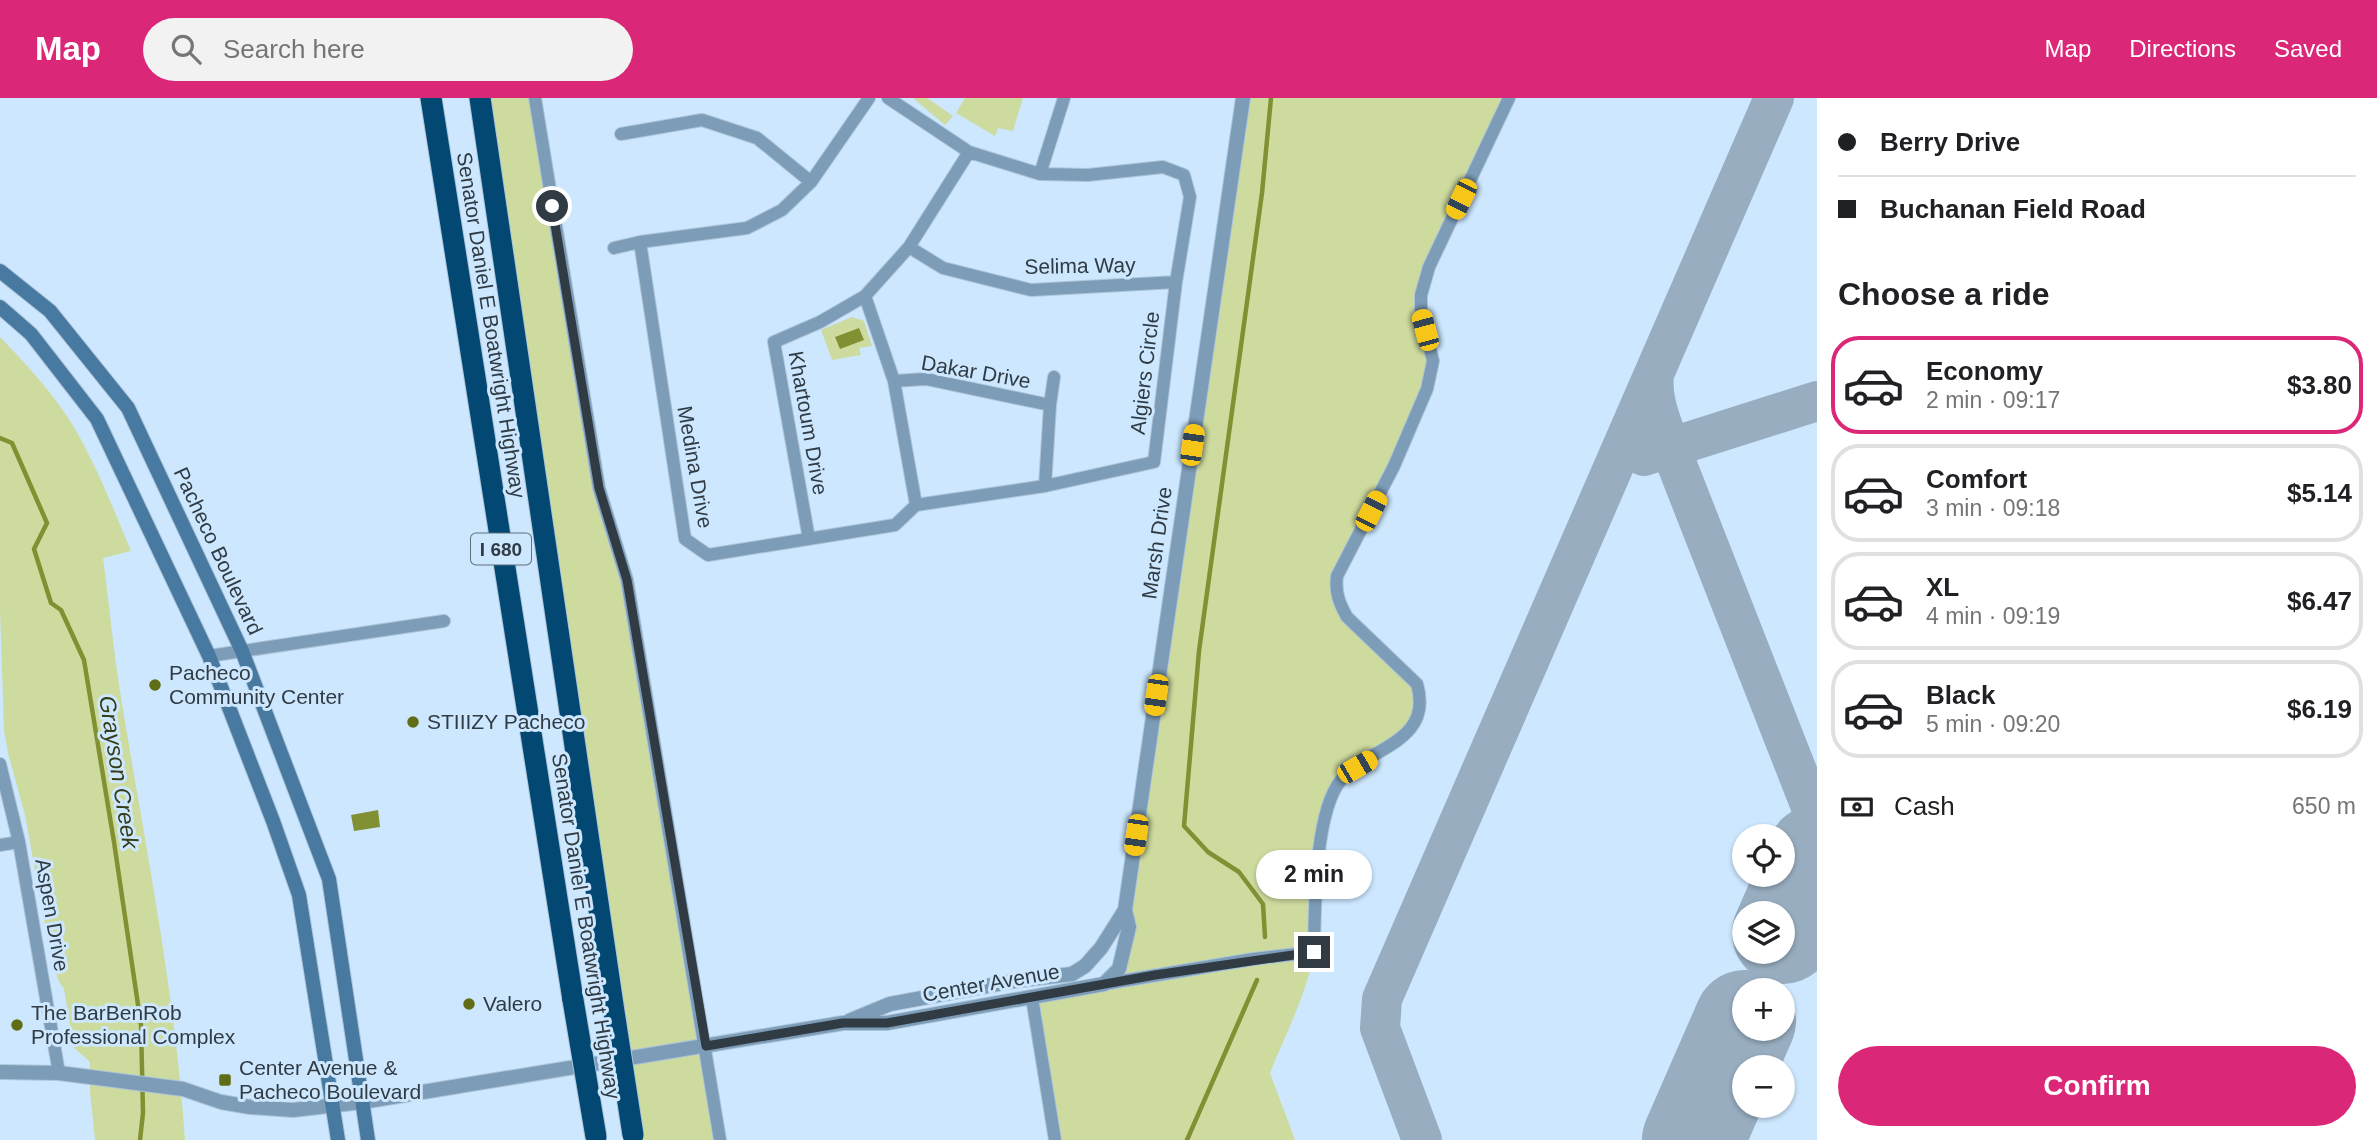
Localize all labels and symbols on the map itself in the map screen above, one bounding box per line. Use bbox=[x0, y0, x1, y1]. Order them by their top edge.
street label: Senator Daniel E Boatwright Highway bbox=[453, 150, 530, 500]
car bbox=[1443, 176, 1480, 222]
route start bbox=[536, 190, 568, 222]
street label: Selima Way bbox=[1024, 253, 1136, 278]
car bbox=[1410, 307, 1441, 353]
street label: Algiers Circle bbox=[1126, 310, 1163, 436]
street label: Khartoum Drive bbox=[785, 349, 832, 497]
street label: Dakar Drive bbox=[920, 351, 1033, 392]
street label: Medina Drive bbox=[673, 404, 718, 530]
car bbox=[1179, 423, 1206, 467]
street label: Pacheco Boulevard bbox=[170, 463, 267, 638]
street label: Marsh Drive bbox=[1137, 485, 1176, 601]
car bbox=[1353, 488, 1390, 534]
road number: I 680 bbox=[471, 534, 531, 564]
place label: Pacheco Community Center bbox=[169, 661, 344, 708]
car bbox=[1143, 673, 1170, 717]
marker: Pacheco Community Center bbox=[147, 677, 163, 693]
water label: Grayson Creek bbox=[94, 694, 144, 852]
place label: STIIIZY Pacheco bbox=[427, 710, 585, 733]
marker: STIIIZY Pacheco bbox=[405, 714, 421, 730]
car bbox=[1334, 747, 1381, 787]
street label: Senator Daniel E Boatwright Highway bbox=[548, 751, 625, 1101]
car bbox=[1123, 813, 1150, 857]
callout: 2 min bbox=[1256, 850, 1372, 900]
street label: Aspen Drive bbox=[31, 857, 74, 973]
route end bbox=[1298, 936, 1330, 968]
street label: Center Avenue bbox=[921, 959, 1061, 1006]
place label: Valero bbox=[483, 992, 542, 1015]
marker: Valero bbox=[461, 996, 477, 1012]
place label: The BarBenRob Professional Complex bbox=[31, 1001, 236, 1048]
marker: The BarBenRob Professional Complex bbox=[9, 1017, 25, 1033]
place label: Center Avenue & Pacheco Boulevard bbox=[239, 1056, 421, 1103]
marker: Center Avenue & Pacheco Boulevard bbox=[217, 1072, 233, 1088]

